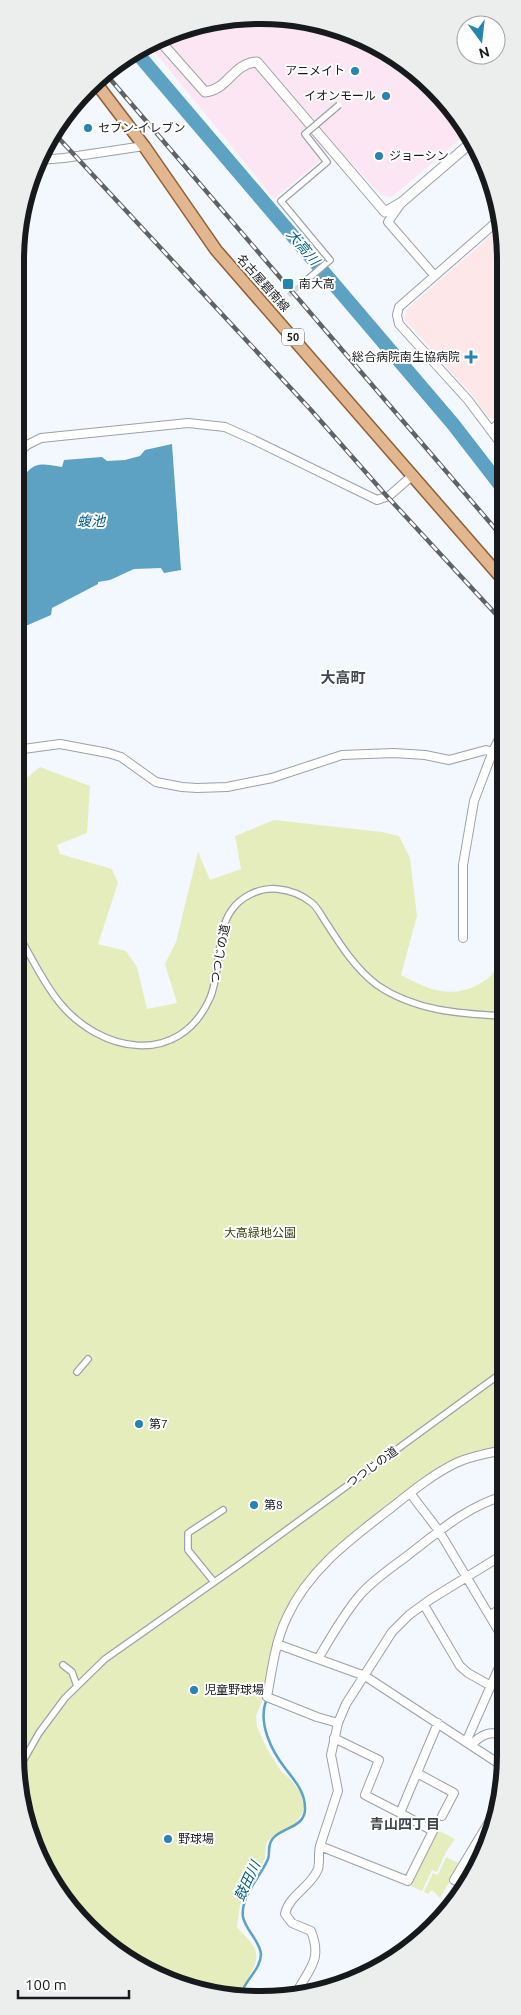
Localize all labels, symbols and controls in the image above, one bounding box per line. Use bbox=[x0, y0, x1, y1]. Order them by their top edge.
north arrow bbox=[456, 15, 506, 65]
text: N bbox=[477, 43, 491, 62]
place label: アニメイト bbox=[285, 64, 345, 77]
marker: アニメイト bbox=[349, 65, 361, 77]
place label: イオンモール bbox=[304, 89, 376, 102]
marker: イオンモール bbox=[380, 90, 392, 102]
place label: セブン-イレブン bbox=[98, 121, 185, 134]
marker: セブン-イレブン bbox=[82, 122, 94, 134]
place label: ジョーシン bbox=[389, 149, 449, 162]
marker: ジョーシン bbox=[373, 150, 385, 162]
water label: 大高川 bbox=[283, 226, 324, 270]
street label: 名古屋碧南線 bbox=[234, 252, 292, 314]
marker: 南大高 bbox=[281, 277, 295, 291]
place label: 南大高 bbox=[299, 277, 335, 290]
road number: 50 bbox=[282, 328, 304, 346]
place label: 総合病院南生協病院 bbox=[352, 350, 460, 363]
marker: 総合病院南生協病院 bbox=[464, 350, 478, 364]
water label: 蝮池 bbox=[77, 513, 107, 529]
district label: 大高町 bbox=[320, 669, 366, 686]
street label: つつじの道 bbox=[207, 923, 232, 985]
park label: 大高緑地公園 bbox=[224, 1226, 296, 1239]
place label: 第7 bbox=[149, 1417, 168, 1430]
marker: 第7 bbox=[133, 1418, 145, 1430]
street label: つつじの道 bbox=[344, 1444, 400, 1489]
place label: 第8 bbox=[264, 1498, 283, 1511]
marker: 第8 bbox=[248, 1499, 260, 1511]
place label: 児童野球場 bbox=[204, 1683, 264, 1696]
marker: 児童野球場 bbox=[188, 1684, 200, 1696]
district label: 青山四丁目 bbox=[370, 1816, 440, 1832]
place label: 野球場 bbox=[178, 1832, 214, 1845]
marker: 野球場 bbox=[162, 1833, 174, 1845]
water label: 鼓田川 bbox=[231, 1857, 264, 1903]
scale bar bbox=[18, 1968, 129, 2000]
text: 100 m bbox=[25, 1976, 67, 1993]

